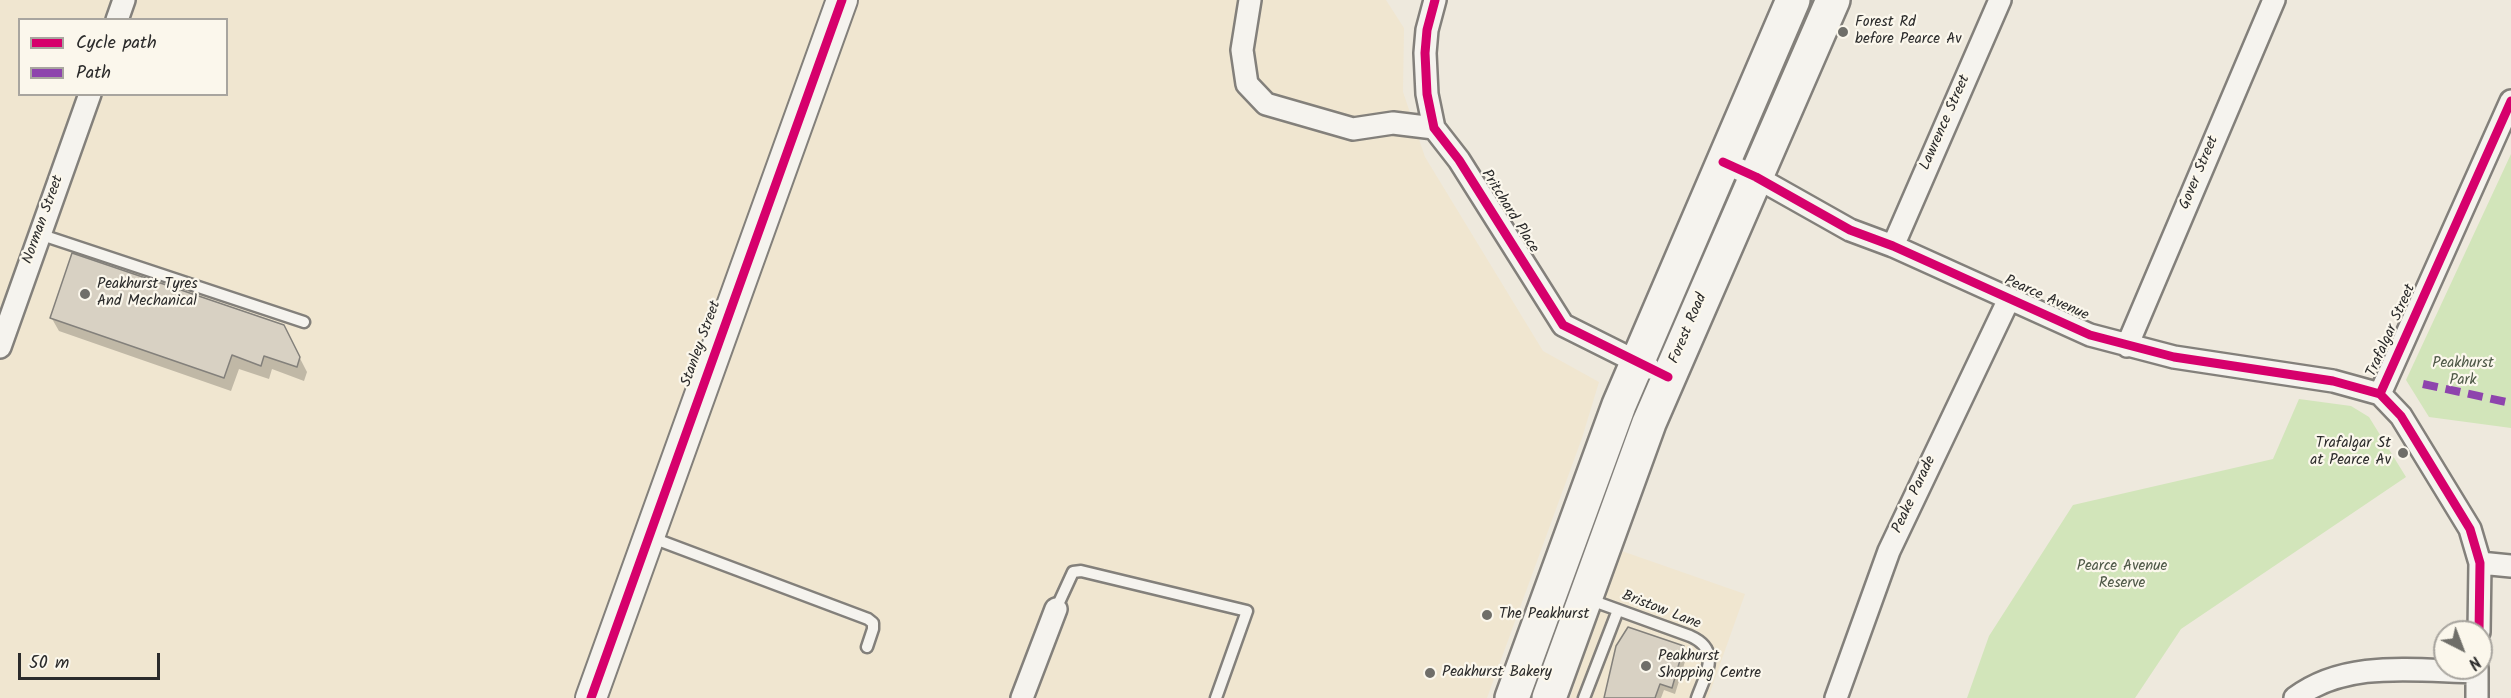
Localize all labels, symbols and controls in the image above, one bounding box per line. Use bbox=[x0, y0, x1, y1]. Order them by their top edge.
place label: Forest Rd before Pearce Av bbox=[1855, 14, 1962, 49]
legend bbox=[18, 18, 228, 96]
marker: Forest Rd before Pearce Av bbox=[1836, 25, 1850, 39]
text: Cycle path bbox=[76, 29, 157, 58]
text: Path bbox=[76, 59, 111, 88]
street label: Lawrence Street bbox=[1917, 73, 1975, 173]
street label: Gover Street bbox=[2176, 134, 2224, 212]
street label: Pritchard Place bbox=[1476, 167, 1542, 257]
street label: Norman Street bbox=[20, 173, 68, 267]
street label: Pearce Avenue bbox=[2001, 272, 2091, 326]
place label: Peakhurst Tyres And Mechanical bbox=[97, 276, 198, 311]
street label: Trafalgar Street bbox=[2364, 282, 2420, 380]
marker: Peakhurst Tyres And Mechanical bbox=[78, 287, 92, 301]
street label: Forest Road bbox=[1666, 291, 1712, 367]
street label: Stanley Street bbox=[678, 298, 726, 390]
park label: Peakhurst Park bbox=[2432, 355, 2494, 390]
place label: Trafalgar St at Pearce Av bbox=[2310, 435, 2391, 470]
marker: Trafalgar St at Pearce Av bbox=[2396, 446, 2410, 460]
street label: Peake Parade bbox=[1889, 454, 1941, 536]
park label: Pearce Avenue Reserve bbox=[2077, 558, 2167, 593]
street label: Bristow Lane bbox=[1619, 588, 1703, 634]
place label: The Peakhurst bbox=[1499, 606, 1589, 624]
marker: The Peakhurst bbox=[1480, 608, 1494, 622]
north arrow bbox=[2433, 620, 2493, 680]
scale bar bbox=[21, 641, 164, 679]
place label: Peakhurst Shopping Centre bbox=[1658, 648, 1761, 683]
text: 50 m bbox=[29, 649, 69, 678]
text: N bbox=[2462, 650, 2486, 675]
marker: Peakhurst Shopping Centre bbox=[1639, 659, 1653, 673]
place label: Peakhurst Bakery bbox=[1442, 664, 1552, 682]
marker: Peakhurst Bakery bbox=[1423, 666, 1437, 680]

